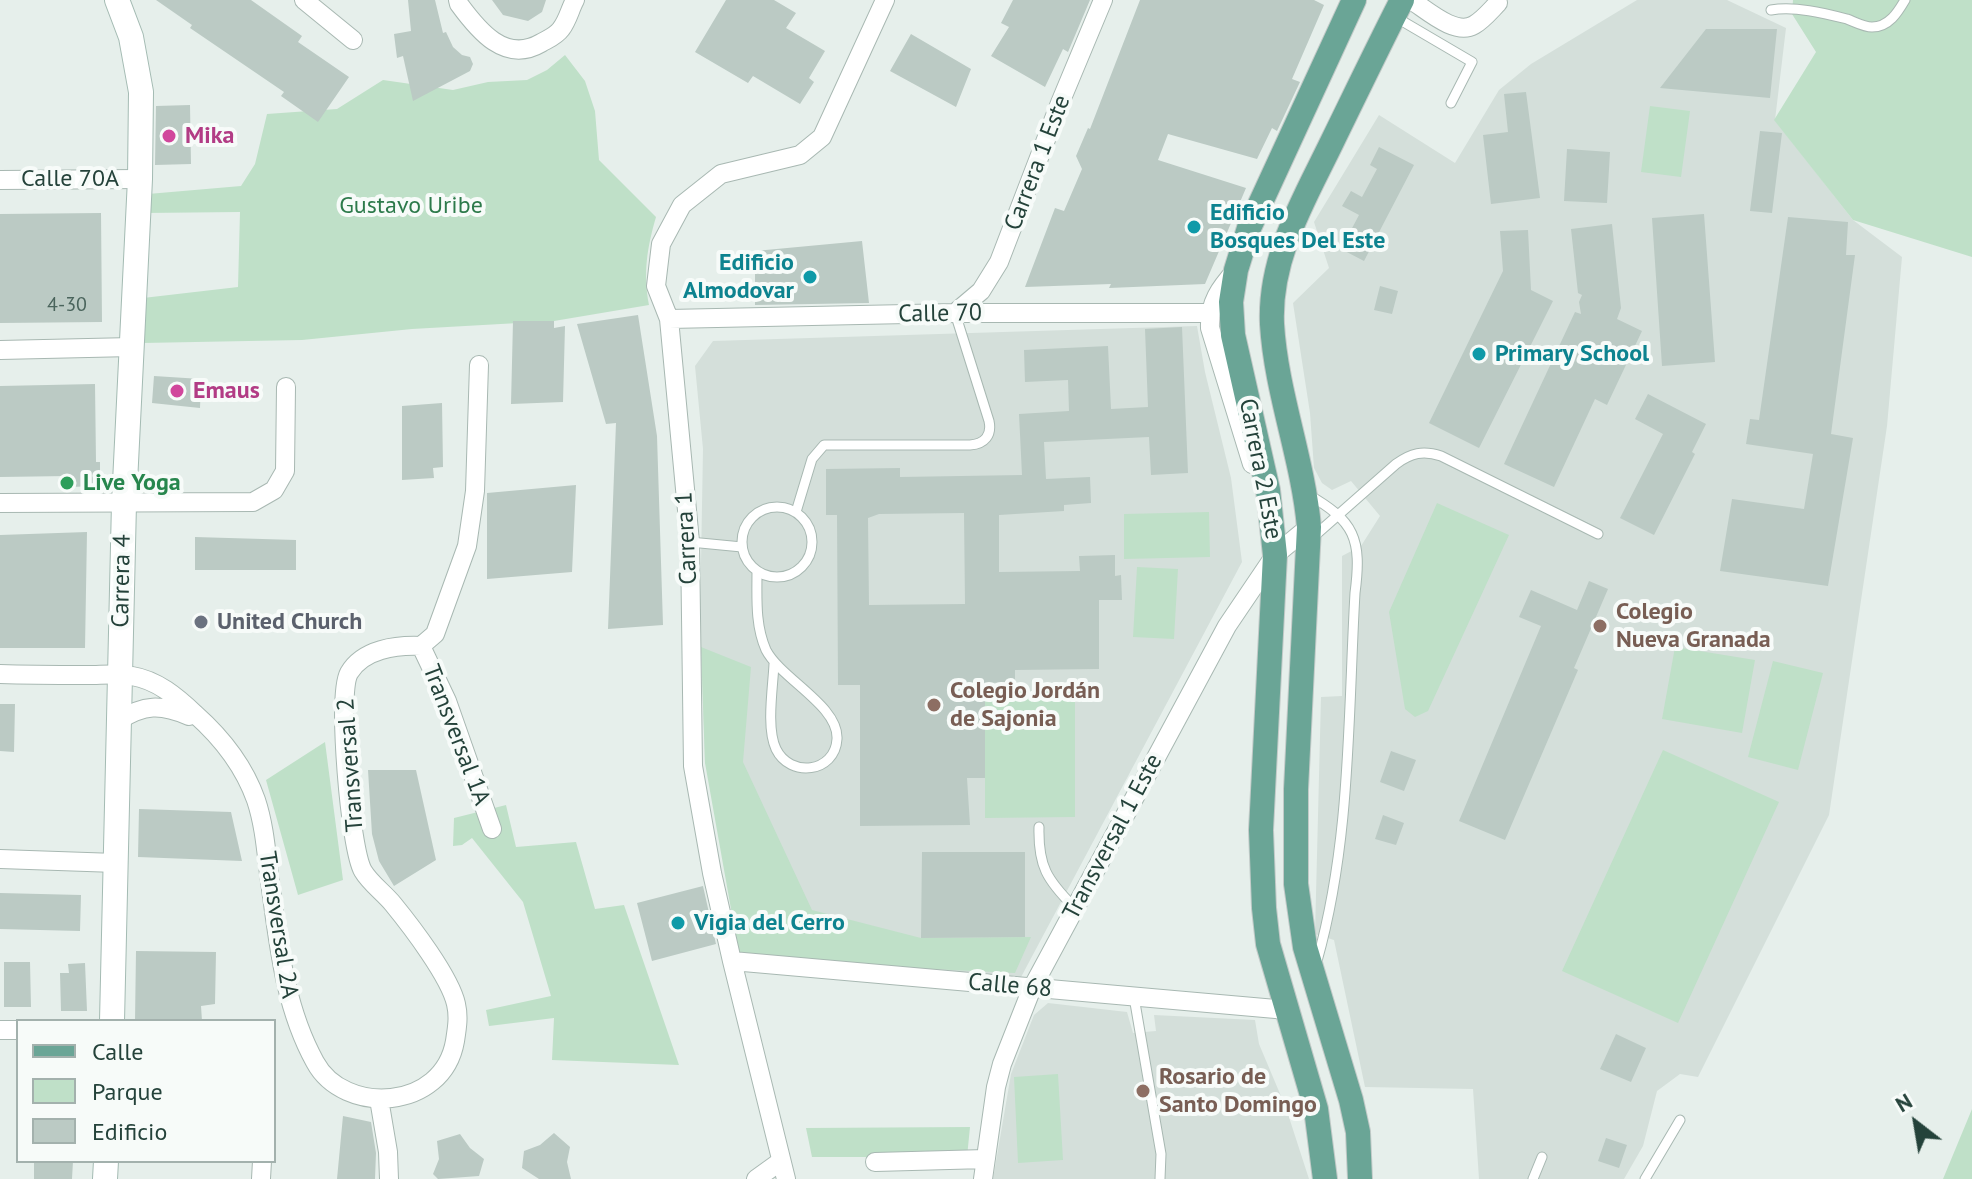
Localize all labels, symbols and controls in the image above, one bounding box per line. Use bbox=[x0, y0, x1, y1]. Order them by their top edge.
street label: Carrera 1 Este bbox=[999, 91, 1077, 235]
place label: Mika bbox=[185, 122, 234, 150]
marker: Mika bbox=[160, 127, 178, 145]
street label: Calle 70A bbox=[21, 165, 119, 193]
park label: Gustavo Uribe bbox=[339, 192, 483, 220]
place label: Edificio Bosques Del Este bbox=[1210, 199, 1385, 255]
marker: Edificio Bosques Del Este bbox=[1185, 218, 1203, 236]
place label: Edificio Almodovar bbox=[683, 249, 794, 305]
marker: Edificio Almodovar bbox=[801, 268, 819, 286]
house number: 4-30 bbox=[47, 293, 87, 317]
street label: Calle 70 bbox=[898, 299, 982, 329]
place label: Primary School bbox=[1495, 340, 1649, 368]
marker: Primary School bbox=[1470, 345, 1488, 363]
place label: Emaus bbox=[193, 377, 260, 405]
marker: Emaus bbox=[168, 382, 186, 400]
street label: Carrera 2 Este bbox=[1232, 396, 1288, 542]
place label: Live Yoga bbox=[83, 469, 181, 497]
marker: Live Yoga bbox=[58, 474, 76, 492]
street label: Carrera 1 bbox=[670, 491, 704, 585]
street label: Carrera 4 bbox=[107, 534, 137, 628]
place label: Colegio Nueva Granada bbox=[1616, 598, 1771, 654]
place label: United Church bbox=[217, 608, 362, 636]
marker: United Church bbox=[192, 613, 210, 631]
marker: Colegio Nueva Granada bbox=[1591, 617, 1609, 635]
street label: Transversal 1A bbox=[416, 661, 496, 809]
place label: Colegio Jordán de Sajonia bbox=[950, 677, 1100, 733]
marker: Colegio Jordán de Sajonia bbox=[925, 696, 943, 714]
street label: Transversal 2 bbox=[332, 697, 370, 833]
street label: Transversal 1 Este bbox=[1057, 749, 1169, 925]
street label: Transversal 2A bbox=[252, 850, 304, 1000]
place label: Vigia del Cerro bbox=[694, 909, 845, 937]
marker: Vigia del Cerro bbox=[669, 914, 687, 932]
street label: Calle 68 bbox=[967, 968, 1053, 1004]
legend bbox=[16, 1019, 276, 1163]
text: Calle bbox=[92, 1036, 143, 1067]
place label: Rosario de Santo Domingo bbox=[1159, 1063, 1317, 1119]
text: Parque bbox=[92, 1076, 163, 1107]
marker: Rosario de Santo Domingo bbox=[1134, 1082, 1152, 1100]
north arrow bbox=[1876, 1083, 1956, 1163]
text: N bbox=[1890, 1087, 1917, 1118]
text: Edificio bbox=[92, 1116, 167, 1147]

